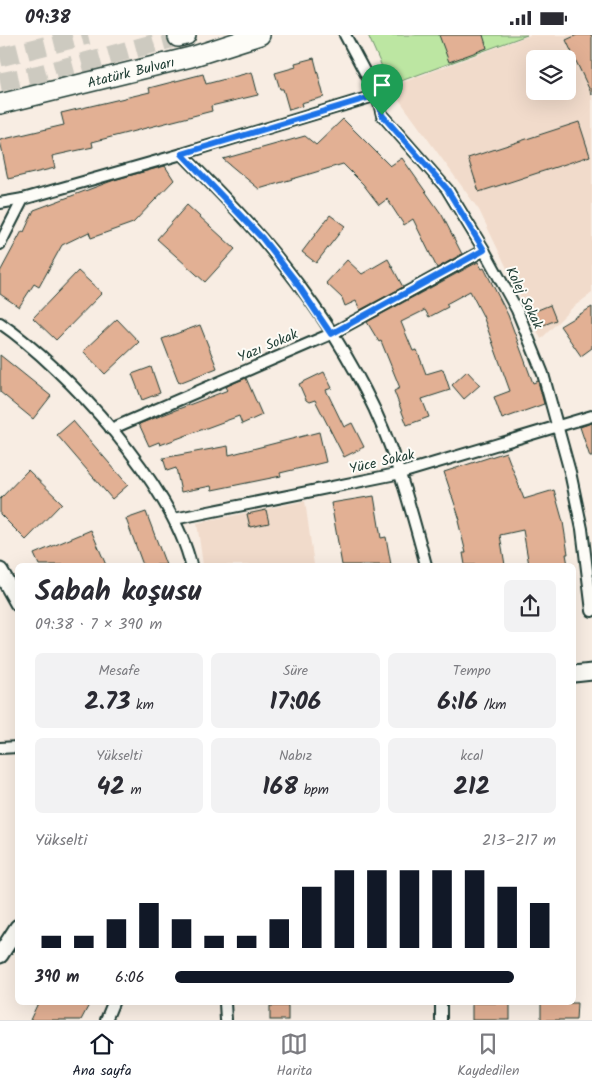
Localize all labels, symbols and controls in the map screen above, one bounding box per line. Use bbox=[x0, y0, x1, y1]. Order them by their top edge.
text: 09:38 bbox=[25, 3, 71, 33]
map controls bbox=[526, 50, 576, 100]
button: layers bbox=[526, 50, 576, 100]
street label: Atatürk Bulvarı bbox=[85, 51, 177, 94]
pin bbox=[361, 64, 403, 115]
icon: arrive bbox=[368, 71, 396, 99]
street label: Kolej Sokak bbox=[499, 263, 549, 333]
street label: Yazı Sokak bbox=[234, 323, 302, 369]
street label: Yüce Sokak bbox=[347, 444, 417, 480]
text: Sabah koşusu bbox=[35, 570, 201, 615]
button: share bbox=[504, 580, 556, 632]
text: 09:38 · 7 × 390 m bbox=[35, 612, 162, 637]
text: Mesafe bbox=[98, 660, 140, 682]
text: Süre bbox=[283, 660, 308, 682]
text: Tempo bbox=[453, 660, 491, 682]
text: 2.73 bbox=[85, 682, 130, 722]
text: 17:06 bbox=[270, 682, 321, 722]
text: 6:16 bbox=[437, 682, 478, 722]
text: km bbox=[130, 694, 154, 716]
text: /km bbox=[478, 694, 506, 716]
text: Yükselti bbox=[96, 745, 142, 767]
text: Nabız bbox=[279, 745, 312, 767]
text: kcal bbox=[460, 745, 483, 767]
text: 42 bbox=[97, 767, 125, 807]
text: 168 bbox=[262, 767, 298, 807]
text: 212 bbox=[453, 767, 490, 807]
text: m bbox=[125, 779, 142, 801]
text: bpm bbox=[298, 779, 329, 801]
text: Yükselti bbox=[35, 828, 87, 853]
text: 213–217 m bbox=[482, 828, 556, 853]
text: 390 m bbox=[35, 965, 79, 990]
text: 6:06 bbox=[115, 965, 145, 990]
tab: Ana sayfa bbox=[72, 1030, 132, 1082]
tab: Harita bbox=[276, 1030, 312, 1082]
tab: Kaydedilen bbox=[457, 1030, 520, 1082]

